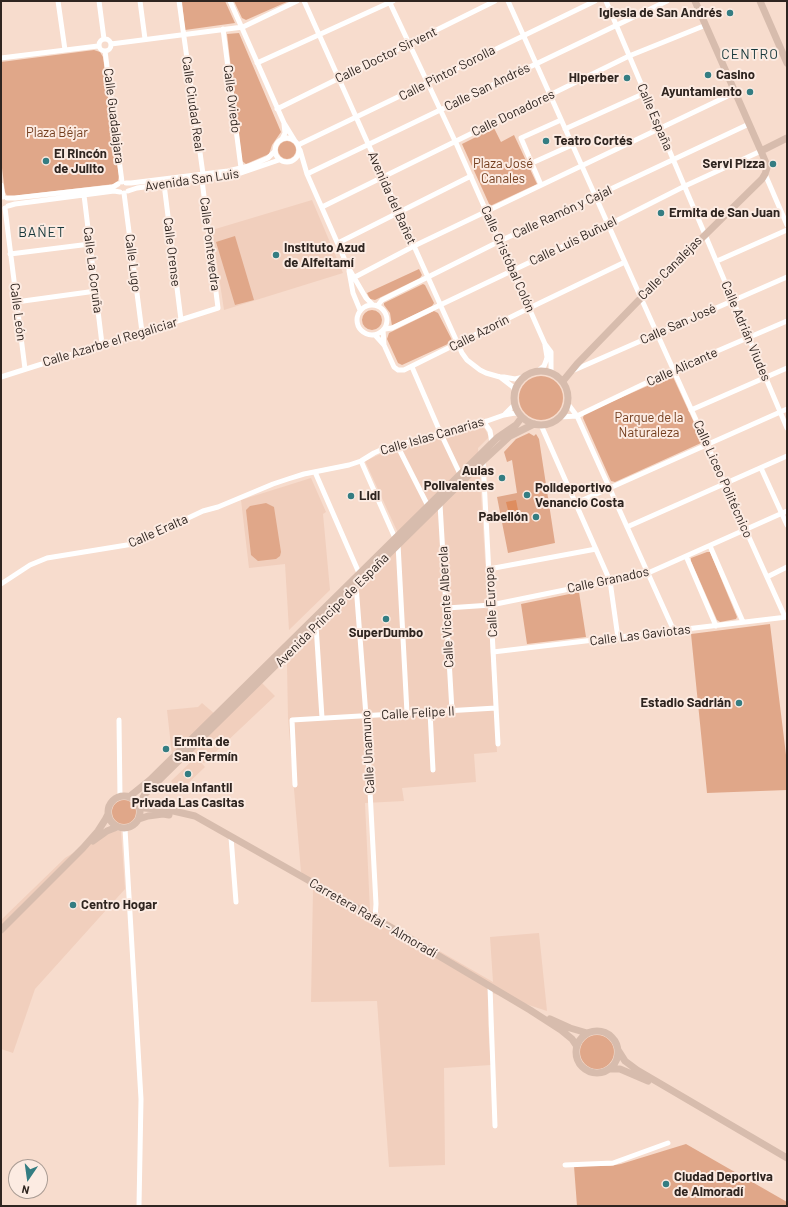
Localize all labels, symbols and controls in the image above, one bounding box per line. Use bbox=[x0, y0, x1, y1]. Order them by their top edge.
place label: Iglesia de San Andrés bbox=[599, 5, 722, 21]
marker: Iglesia de San Andrés bbox=[725, 8, 735, 18]
street label: Calle Doctor Sirvent bbox=[333, 24, 439, 86]
street label: Calle Pintor Sorolla bbox=[396, 42, 498, 104]
district label: CENTRO bbox=[721, 46, 779, 62]
street label: Calle Ciudad Real bbox=[179, 55, 207, 153]
street label: Calle San Andrés bbox=[442, 60, 532, 114]
street label: Calle Oviedo bbox=[220, 64, 244, 134]
street label: Calle Guadalajara bbox=[100, 67, 128, 165]
place label: Casino bbox=[716, 67, 755, 83]
place label: Hiperber bbox=[569, 70, 619, 86]
marker: Casino bbox=[703, 70, 713, 80]
marker: Hiperber bbox=[622, 73, 632, 83]
street label: Calle España bbox=[634, 81, 676, 153]
place label: Ayuntamiento bbox=[661, 84, 742, 100]
street label: Calle Donadores bbox=[469, 86, 557, 140]
marker: Ayuntamiento bbox=[745, 87, 755, 97]
park label: Plaza Béjar bbox=[26, 125, 88, 141]
place label: Teatro Cortés bbox=[554, 133, 632, 149]
marker: Teatro Cortés bbox=[541, 136, 551, 146]
place label: El Rincón de Julito bbox=[54, 146, 107, 177]
street label: Avenida del Bañet bbox=[365, 149, 419, 247]
marker: El Rincón de Julito bbox=[41, 156, 51, 166]
park label: Plaza José Canales bbox=[473, 156, 533, 187]
place label: Servi Pizza bbox=[702, 156, 765, 172]
marker: Servi Pizza bbox=[768, 159, 778, 169]
street label: Avenida San Luis bbox=[144, 166, 240, 194]
street label: Calle Ramón y Cajal bbox=[510, 182, 614, 242]
street label: Calle Pontevedra bbox=[197, 196, 223, 292]
street label: Calle Cristóbal Colón bbox=[478, 203, 538, 315]
place label: Ermita de San Juan bbox=[669, 205, 780, 221]
marker: Ermita de San Juan bbox=[656, 208, 666, 218]
street label: Calle Luis Buñuel bbox=[527, 213, 619, 269]
street label: Calle Orense bbox=[160, 216, 184, 288]
district label: BAÑET bbox=[18, 224, 66, 240]
street label: Calle La Coruña bbox=[80, 226, 106, 314]
street label: Calle Lugo bbox=[122, 233, 144, 293]
street label: Calle Canalejas bbox=[635, 233, 705, 303]
place label: Instituto Azud de Alfeitamí bbox=[284, 240, 365, 271]
marker: Instituto Azud de Alfeitamí bbox=[271, 250, 281, 260]
street label: Calle Adrián Viudes bbox=[718, 279, 774, 383]
street label: Calle León bbox=[7, 282, 29, 342]
street label: Calle San José bbox=[638, 300, 718, 348]
street label: Calle Azorín bbox=[446, 311, 512, 355]
street label: Calle Azarbe el Regaliciar bbox=[41, 314, 179, 370]
street label: Calle Alicante bbox=[644, 344, 720, 390]
park label: Parque de la Naturaleza bbox=[615, 410, 683, 441]
street label: Calle Islas Canarias bbox=[378, 414, 486, 458]
street label: Calle Liceo Politécnico bbox=[690, 418, 756, 540]
place label: Aulas Polivalentes bbox=[424, 463, 494, 494]
marker: Aulas Polivalentes bbox=[497, 473, 507, 483]
place label: Polideportivo Venancio Costa bbox=[535, 480, 624, 511]
place label: Lidl bbox=[359, 488, 380, 504]
marker: Polideportivo Venancio Costa bbox=[522, 490, 532, 500]
marker: Lidl bbox=[346, 491, 356, 501]
place label: Pabellón bbox=[478, 509, 528, 525]
street label: Calle Eralta bbox=[126, 511, 190, 551]
marker: Pabellón bbox=[531, 512, 541, 522]
street label: Calle Vicente Alberola bbox=[435, 546, 457, 668]
street label: Avenida Príncipe de España bbox=[272, 550, 392, 670]
street label: Calle Granados bbox=[566, 564, 650, 596]
street label: Calle Europa bbox=[481, 566, 501, 638]
marker: SuperDumbo bbox=[381, 614, 391, 624]
street label: Calle Las Gaviotas bbox=[589, 621, 691, 649]
place label: SuperDumbo bbox=[349, 625, 423, 641]
place label: Estadio Sadrián bbox=[640, 695, 731, 711]
marker: Estadio Sadrián bbox=[734, 698, 744, 708]
street label: Calle Felipe II bbox=[381, 703, 455, 723]
street label: Calle Unamuno bbox=[358, 710, 378, 794]
place label: Ermita de San Fermín bbox=[174, 734, 238, 765]
marker: Ermita de San Fermín bbox=[161, 744, 171, 754]
marker: Escuela Infantil Privada Las Casitas bbox=[183, 769, 193, 779]
place label: Escuela Infantil Privada Las Casitas bbox=[132, 780, 244, 811]
street label: Carretera Rafal - Almoradí bbox=[306, 875, 440, 961]
place label: Centro Hogar bbox=[81, 897, 157, 913]
marker: Centro Hogar bbox=[68, 900, 78, 910]
north arrow bbox=[8, 1159, 48, 1199]
place label: Ciudad Deportiva de Almoradí bbox=[674, 1169, 773, 1200]
marker: Ciudad Deportiva de Almoradí bbox=[661, 1179, 671, 1189]
text: N bbox=[20, 1183, 30, 1197]

